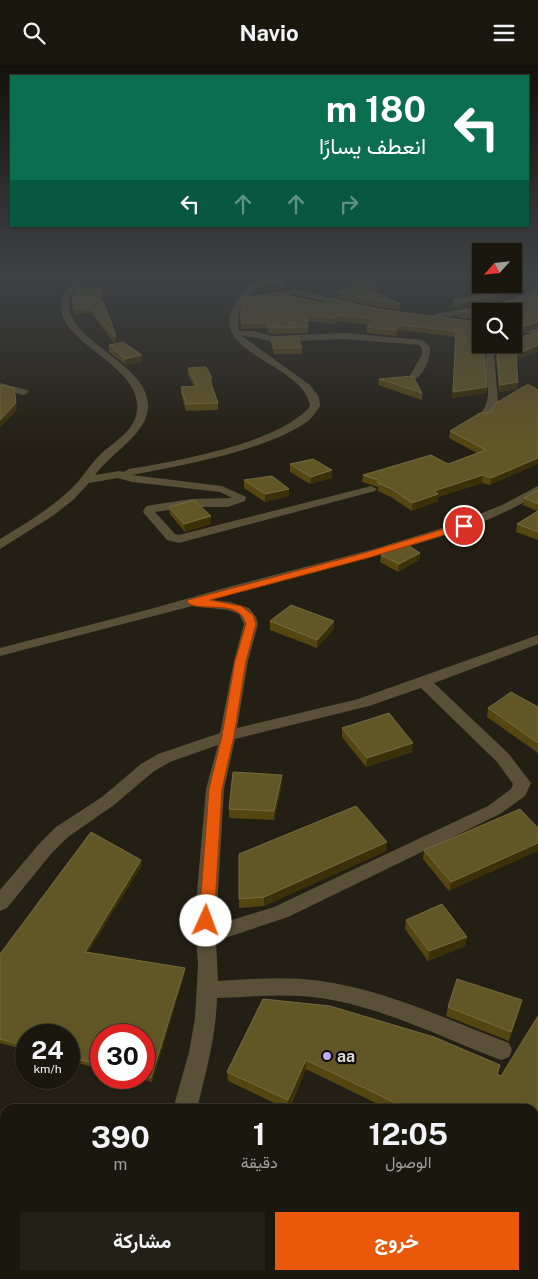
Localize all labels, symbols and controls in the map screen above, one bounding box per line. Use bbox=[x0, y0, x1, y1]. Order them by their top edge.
icon: search bbox=[20, 19, 48, 47]
icon: menu bbox=[490, 19, 518, 47]
text: Navio bbox=[239, 20, 299, 46]
text: 180 m bbox=[326, 89, 426, 130]
icon: left bbox=[444, 95, 509, 160]
text: انعطف يسارًا bbox=[319, 133, 426, 159]
icon: left bbox=[176, 190, 204, 218]
icon: ahead bbox=[229, 190, 257, 218]
icon: ahead bbox=[282, 190, 310, 218]
icon: right bbox=[335, 190, 363, 218]
north arrow bbox=[472, 243, 522, 293]
map controls bbox=[472, 243, 522, 353]
button: search bbox=[472, 303, 522, 353]
pin bbox=[443, 505, 485, 547]
icon: arrive bbox=[450, 512, 478, 540]
position arrow bbox=[179, 894, 231, 946]
speed limit sign: 30 bbox=[90, 1024, 155, 1089]
text: 24 bbox=[31, 1035, 64, 1065]
place label: aa bbox=[337, 1047, 355, 1066]
marker: aa bbox=[321, 1050, 333, 1062]
text: km/h bbox=[33, 1062, 62, 1076]
text: 1 bbox=[253, 1116, 266, 1152]
text: 12:05 bbox=[369, 1116, 448, 1152]
text: 390 bbox=[91, 1119, 150, 1155]
text: دقيقة bbox=[241, 1153, 278, 1172]
text: الوصول bbox=[385, 1153, 431, 1172]
text: m bbox=[113, 1155, 127, 1174]
button: مشاركة bbox=[20, 1212, 265, 1270]
button: خروج bbox=[275, 1212, 519, 1270]

